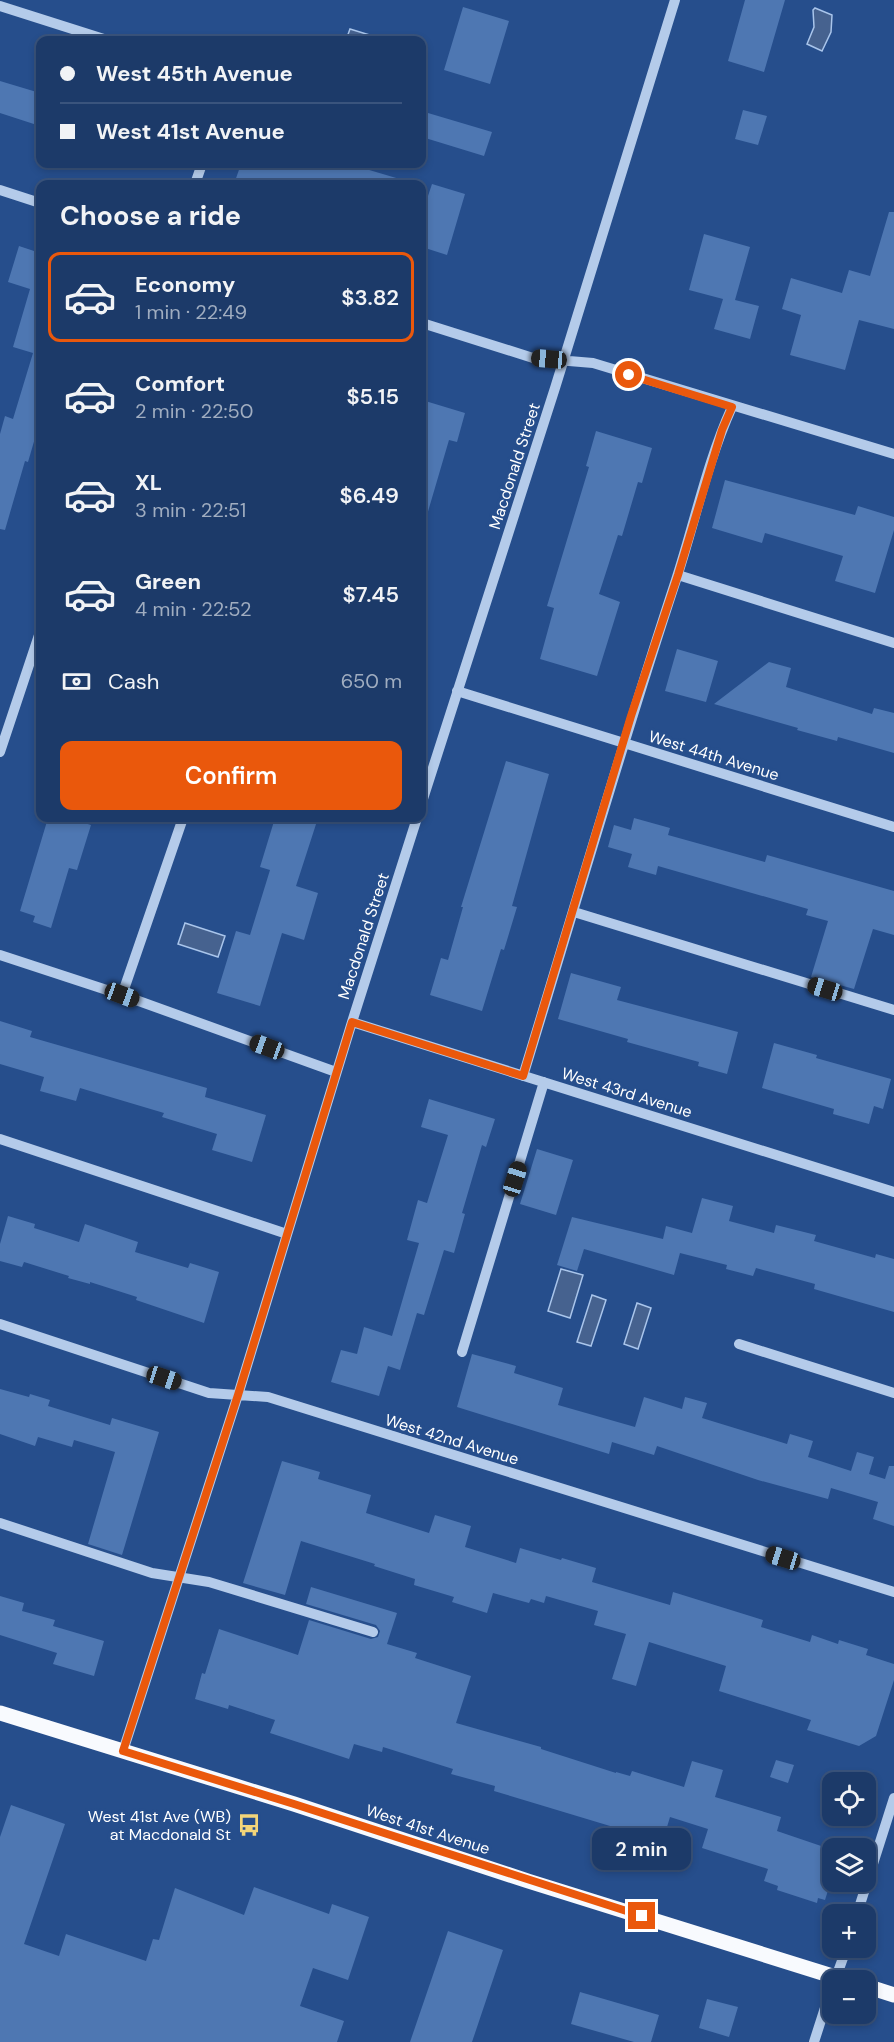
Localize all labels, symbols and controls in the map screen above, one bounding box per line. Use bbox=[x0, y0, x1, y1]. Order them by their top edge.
text: West 45th Avenue bbox=[96, 59, 293, 88]
text: West 41st Avenue bbox=[96, 117, 285, 146]
text: Choose a ride bbox=[60, 198, 241, 233]
icon: car bbox=[63, 270, 117, 324]
text: Economy bbox=[135, 270, 235, 299]
text: $3.82 bbox=[341, 283, 399, 312]
text: 1 min · 22:49 bbox=[135, 299, 247, 325]
car bbox=[530, 348, 568, 370]
route start bbox=[615, 361, 642, 388]
icon: car bbox=[63, 369, 117, 423]
text: Comfort bbox=[135, 369, 225, 398]
text: $5.15 bbox=[346, 382, 399, 411]
text: 2 min · 22:50 bbox=[135, 398, 254, 424]
street label: Macdonald Street bbox=[484, 400, 545, 532]
icon: car bbox=[63, 468, 117, 522]
text: XL bbox=[135, 468, 162, 497]
text: $6.49 bbox=[340, 481, 399, 510]
text: 3 min · 22:51 bbox=[135, 497, 246, 523]
icon: car bbox=[63, 567, 117, 621]
text: Green bbox=[135, 567, 201, 596]
text: $7.45 bbox=[343, 580, 399, 609]
text: 4 min · 22:52 bbox=[135, 596, 252, 622]
icon: cash bbox=[60, 665, 93, 698]
text: Cash bbox=[108, 667, 159, 696]
text: 650 m bbox=[341, 668, 402, 694]
street label: West 44th Avenue bbox=[646, 726, 782, 785]
button: Confirm bbox=[60, 741, 402, 810]
street label: Macdonald Street bbox=[333, 870, 394, 1002]
car bbox=[805, 975, 845, 1003]
car bbox=[102, 980, 142, 1010]
car bbox=[247, 1032, 287, 1062]
street label: West 43rd Avenue bbox=[559, 1063, 695, 1122]
car bbox=[501, 1159, 529, 1199]
car bbox=[144, 1364, 184, 1392]
street label: West 42nd Avenue bbox=[382, 1409, 521, 1470]
car bbox=[763, 1544, 803, 1572]
map controls bbox=[822, 1772, 876, 2024]
button: locate bbox=[822, 1772, 876, 1826]
street label: West 41st Avenue bbox=[363, 1800, 493, 1859]
place label: West 41st Ave (WB) at Macdonald St bbox=[88, 1806, 231, 1845]
bus stop icon: West 41st Ave (WB) at Macdonald St bbox=[236, 1812, 262, 1838]
callout: 2 min bbox=[592, 1829, 692, 1871]
text: 2 min bbox=[615, 1836, 668, 1862]
button: layers bbox=[822, 1838, 876, 1892]
route end bbox=[628, 1902, 655, 1929]
button: + bbox=[822, 1904, 876, 1958]
button: − bbox=[822, 1970, 876, 2024]

